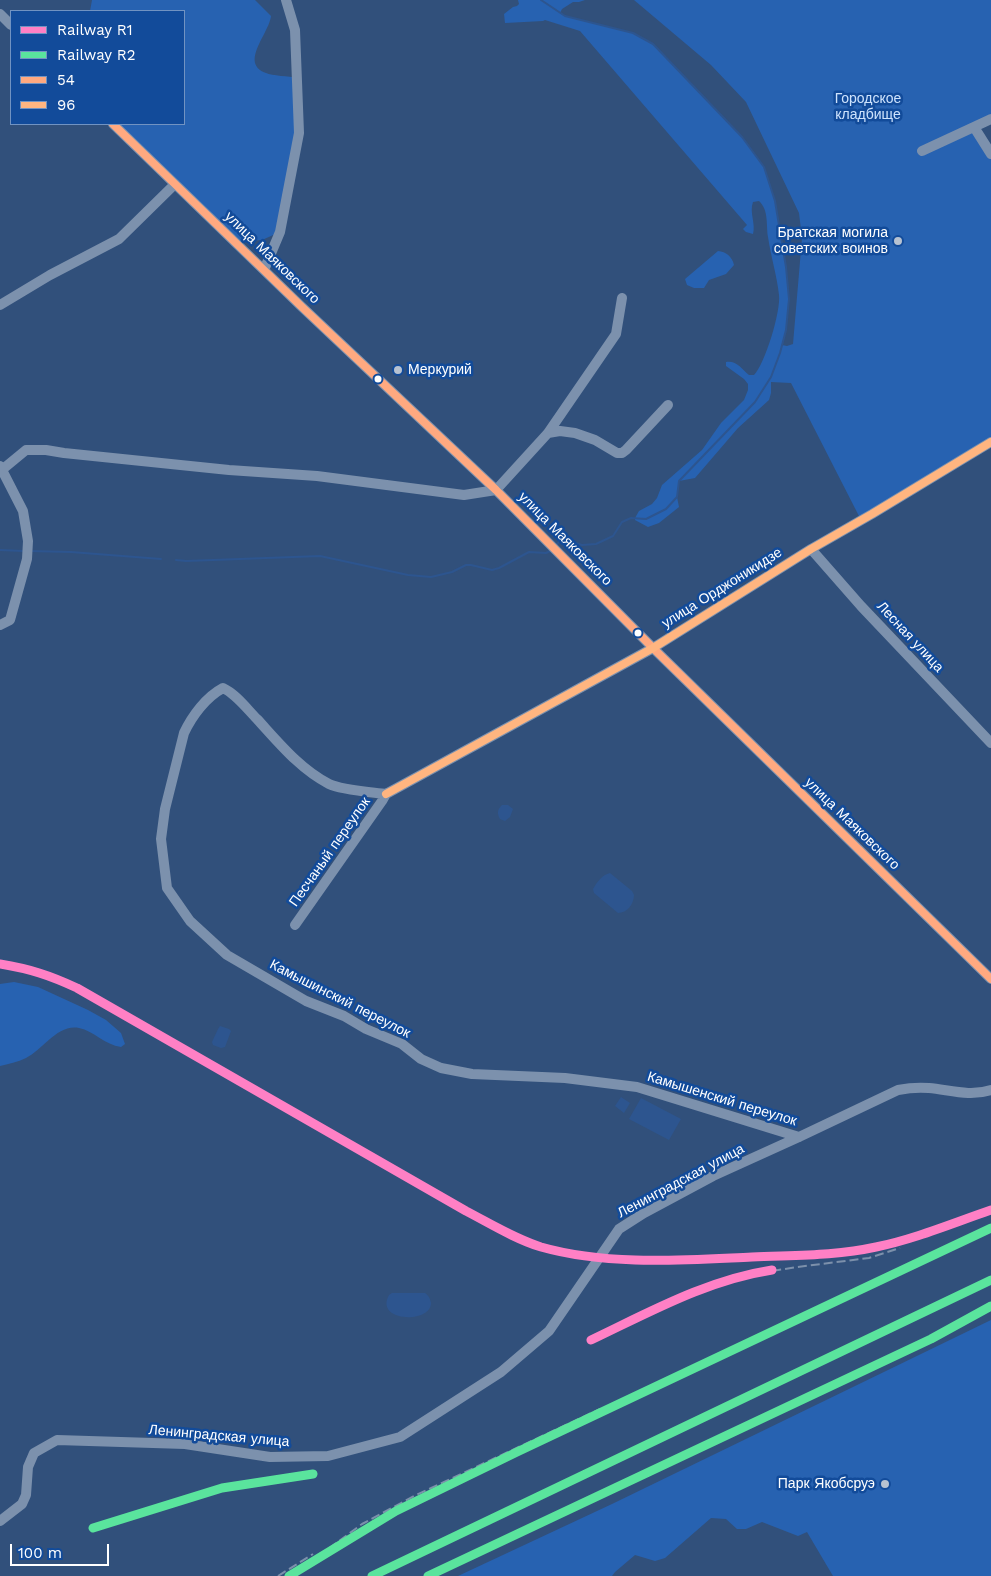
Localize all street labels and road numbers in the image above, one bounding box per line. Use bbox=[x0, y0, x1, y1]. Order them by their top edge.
street label: улица Маяковского bbox=[221, 208, 323, 308]
street label: улица Маяковского bbox=[515, 489, 615, 589]
street label: улица Орджоникидзе bbox=[659, 544, 785, 632]
street label: Лесная улица bbox=[873, 598, 947, 676]
street label: улица Маяковского bbox=[801, 774, 903, 874]
street label: Песчаный переулок bbox=[286, 794, 374, 910]
street label: Камышинский переулок bbox=[267, 956, 413, 1042]
street label: Камышенский переулок bbox=[645, 1068, 799, 1130]
street label: Ленинградская улица bbox=[615, 1140, 747, 1222]
street label: Ленинградская улица bbox=[148, 1421, 290, 1451]

